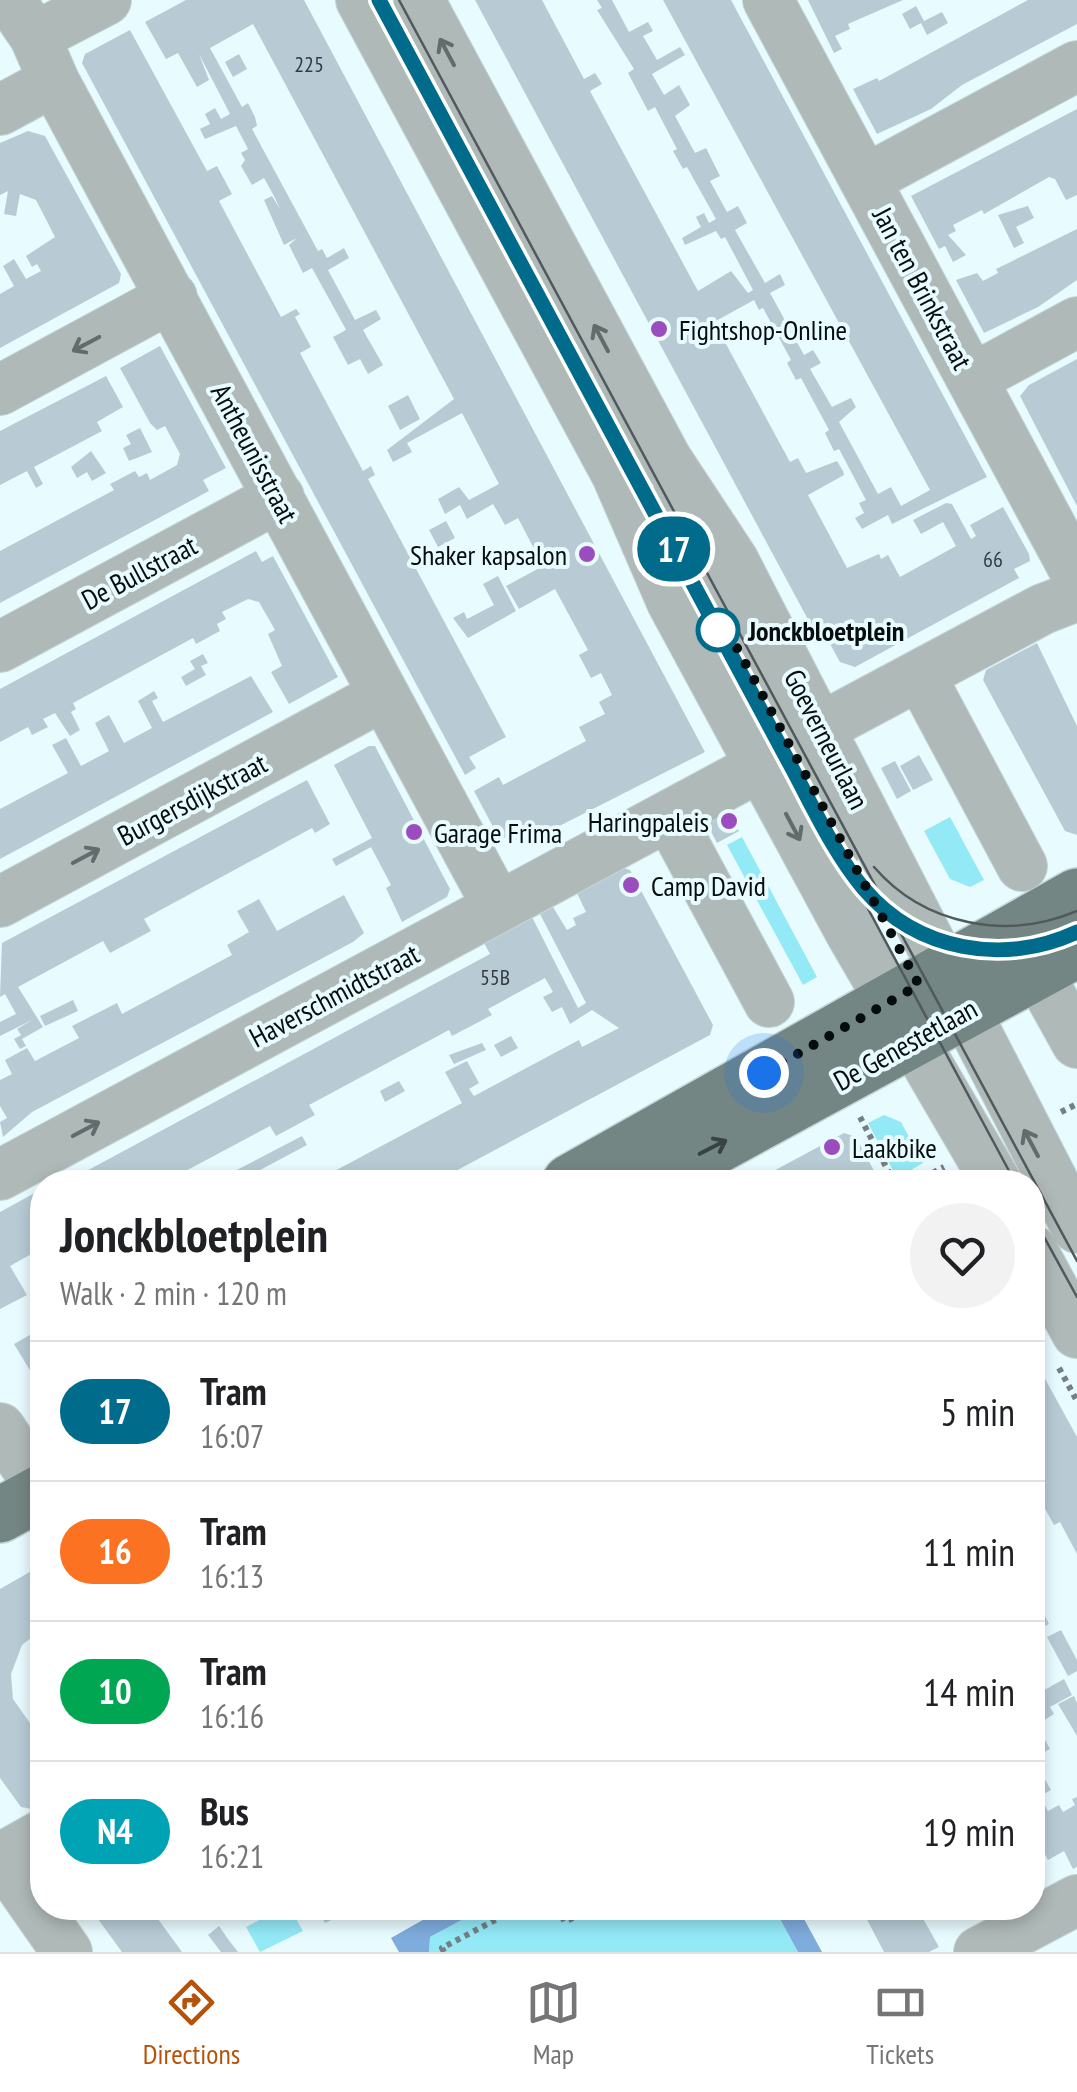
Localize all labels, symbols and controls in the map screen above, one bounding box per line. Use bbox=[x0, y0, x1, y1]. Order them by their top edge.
one-way arrow bbox=[437, 37, 456, 67]
house number: 225 bbox=[294, 50, 324, 78]
street label: Jan ten Brinkstraat bbox=[864, 200, 981, 376]
place label: Fightshop-Online bbox=[679, 311, 847, 348]
marker: Fightshop-Online bbox=[648, 318, 670, 340]
one-way arrow bbox=[591, 323, 610, 353]
one-way arrow bbox=[72, 334, 101, 354]
street label: Antheunisstraat bbox=[203, 377, 307, 529]
line badge: 17 bbox=[629, 516, 719, 582]
street label: De Bullstraat bbox=[75, 526, 203, 618]
text: 17 bbox=[657, 526, 691, 572]
place label: Shaker kapsalon bbox=[410, 536, 567, 573]
marker: Shaker kapsalon bbox=[576, 543, 598, 565]
house number: 66 bbox=[983, 545, 1003, 573]
marker: Jonckbloetplein bbox=[697, 609, 739, 651]
place label: Jonckbloetplein bbox=[747, 612, 904, 649]
street label: Goeverneurlaan bbox=[776, 663, 878, 815]
street label: Burgersdijkstraat bbox=[111, 744, 273, 854]
place label: Haringpaleis bbox=[588, 803, 709, 840]
marker: Haringpaleis bbox=[718, 810, 740, 832]
one-way arrow bbox=[784, 811, 804, 841]
place label: Garage Frima bbox=[434, 814, 562, 851]
marker: Garage Frima bbox=[403, 821, 425, 843]
one-way arrow bbox=[70, 845, 100, 865]
place label: Camp David bbox=[651, 867, 766, 904]
marker: Camp David bbox=[620, 874, 642, 896]
street label: Haverschmidtstraat bbox=[243, 935, 426, 1055]
house number: 55B bbox=[480, 963, 510, 991]
street label: De Genestetlaan bbox=[827, 989, 983, 1099]
your location bbox=[739, 1048, 789, 1098]
one-way arrow bbox=[70, 1119, 100, 1138]
one-way arrow bbox=[1020, 1128, 1040, 1158]
place label: Laakbike bbox=[852, 1129, 937, 1166]
marker: Laakbike bbox=[821, 1136, 843, 1158]
one-way arrow bbox=[697, 1137, 727, 1156]
text: Jonckbloetplein bbox=[60, 1203, 328, 1265]
button: heart bbox=[910, 1203, 1015, 1308]
text: Walk · 2 min · 120 m bbox=[60, 1272, 287, 1314]
text: Tram bbox=[200, 1366, 267, 1415]
text: 5 min bbox=[940, 1387, 1015, 1436]
text: 17 bbox=[98, 1388, 132, 1434]
text: 16:07 bbox=[200, 1415, 264, 1457]
text: Tram bbox=[200, 1506, 267, 1555]
text: 11 min bbox=[923, 1527, 1015, 1576]
text: 16 bbox=[98, 1528, 132, 1574]
text: 16:13 bbox=[200, 1555, 264, 1597]
text: Tram bbox=[200, 1646, 267, 1695]
text: 14 min bbox=[923, 1667, 1015, 1716]
text: 10 bbox=[98, 1668, 132, 1714]
text: 16:16 bbox=[200, 1695, 264, 1737]
text: Bus bbox=[200, 1786, 249, 1835]
text: 19 min bbox=[923, 1807, 1015, 1856]
text: N4 bbox=[97, 1808, 133, 1854]
text: 16:21 bbox=[200, 1835, 264, 1877]
tab: Directions bbox=[143, 1975, 240, 2072]
tab: Map bbox=[526, 1975, 581, 2072]
tab: Tickets bbox=[866, 1975, 934, 2072]

